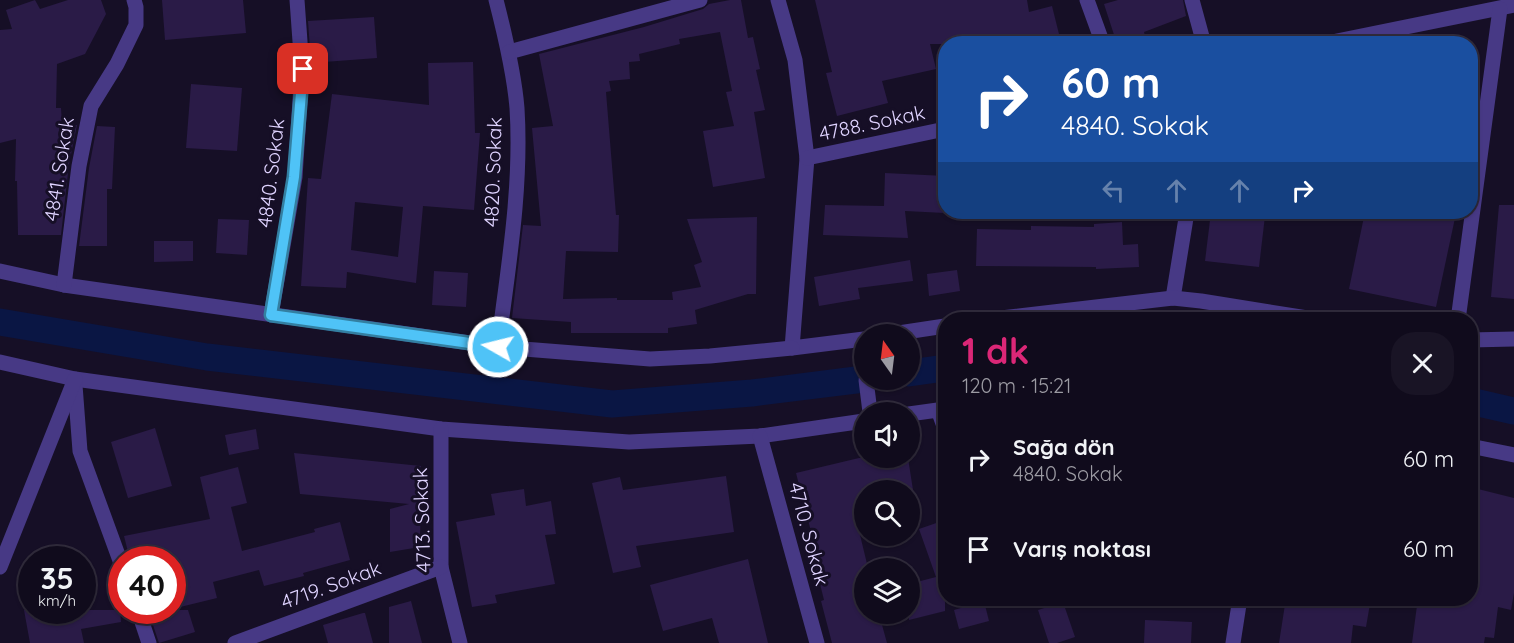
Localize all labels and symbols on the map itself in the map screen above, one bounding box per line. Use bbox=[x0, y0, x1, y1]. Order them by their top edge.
pin bbox=[277, 43, 328, 94]
street label: 4788. Sokak bbox=[817, 99, 927, 146]
street label: 4841. Sokak bbox=[38, 115, 79, 223]
street label: 4820. Sokak bbox=[478, 116, 507, 227]
street label: 4840. Sokak bbox=[251, 117, 290, 229]
position arrow bbox=[466, 315, 530, 379]
north arrow bbox=[854, 324, 920, 390]
street label: 4713. Sokak bbox=[407, 467, 436, 573]
street label: 4710. Sokak bbox=[784, 479, 835, 588]
speed limit sign: 40 bbox=[108, 546, 186, 624]
street label: 4719. Sokak bbox=[277, 555, 384, 614]

